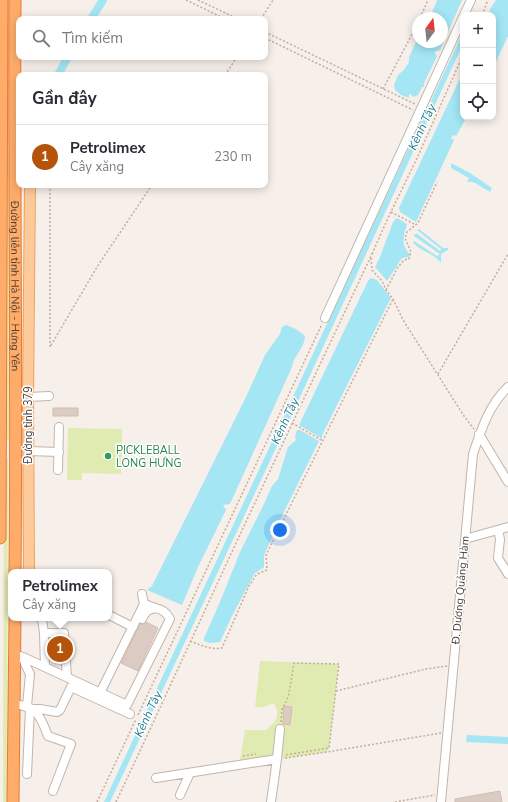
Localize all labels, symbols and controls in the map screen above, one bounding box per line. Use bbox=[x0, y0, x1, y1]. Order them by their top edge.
north arrow bbox=[412, 12, 448, 48]
map controls bbox=[460, 12, 496, 120]
button: + bbox=[460, 12, 496, 48]
search box bbox=[16, 16, 268, 60]
icon: search bbox=[30, 27, 52, 49]
text: Tìm kiếm bbox=[62, 28, 123, 48]
button: − bbox=[460, 48, 496, 84]
button: locate bbox=[460, 84, 496, 120]
text: Gần đây bbox=[32, 87, 97, 110]
water label: Kênh Tây bbox=[404, 101, 440, 153]
text: Petrolimex bbox=[70, 138, 146, 158]
text: 1 bbox=[41, 148, 49, 166]
text: 230 m bbox=[214, 148, 252, 166]
text: Cây xăng bbox=[70, 158, 124, 176]
street label: Đường liên tỉnh Hà Nội - Hưng Yên bbox=[7, 200, 23, 371]
street label: Đường tỉnh 379 bbox=[21, 386, 36, 465]
water label: Kênh Tây bbox=[267, 395, 303, 447]
place label: PICKLEBALL LONG HƯNG bbox=[116, 443, 181, 471]
marker: PICKLEBALL LONG HƯNG bbox=[103, 451, 113, 461]
your location bbox=[270, 520, 290, 540]
street label: Đ. Dương Quảng Hàm bbox=[448, 535, 473, 646]
popup bbox=[8, 569, 112, 621]
text: Petrolimex bbox=[22, 576, 98, 596]
text: Cây xăng bbox=[22, 596, 76, 614]
pin: 1 bbox=[47, 634, 73, 664]
water label: Kênh Tây bbox=[130, 688, 166, 740]

